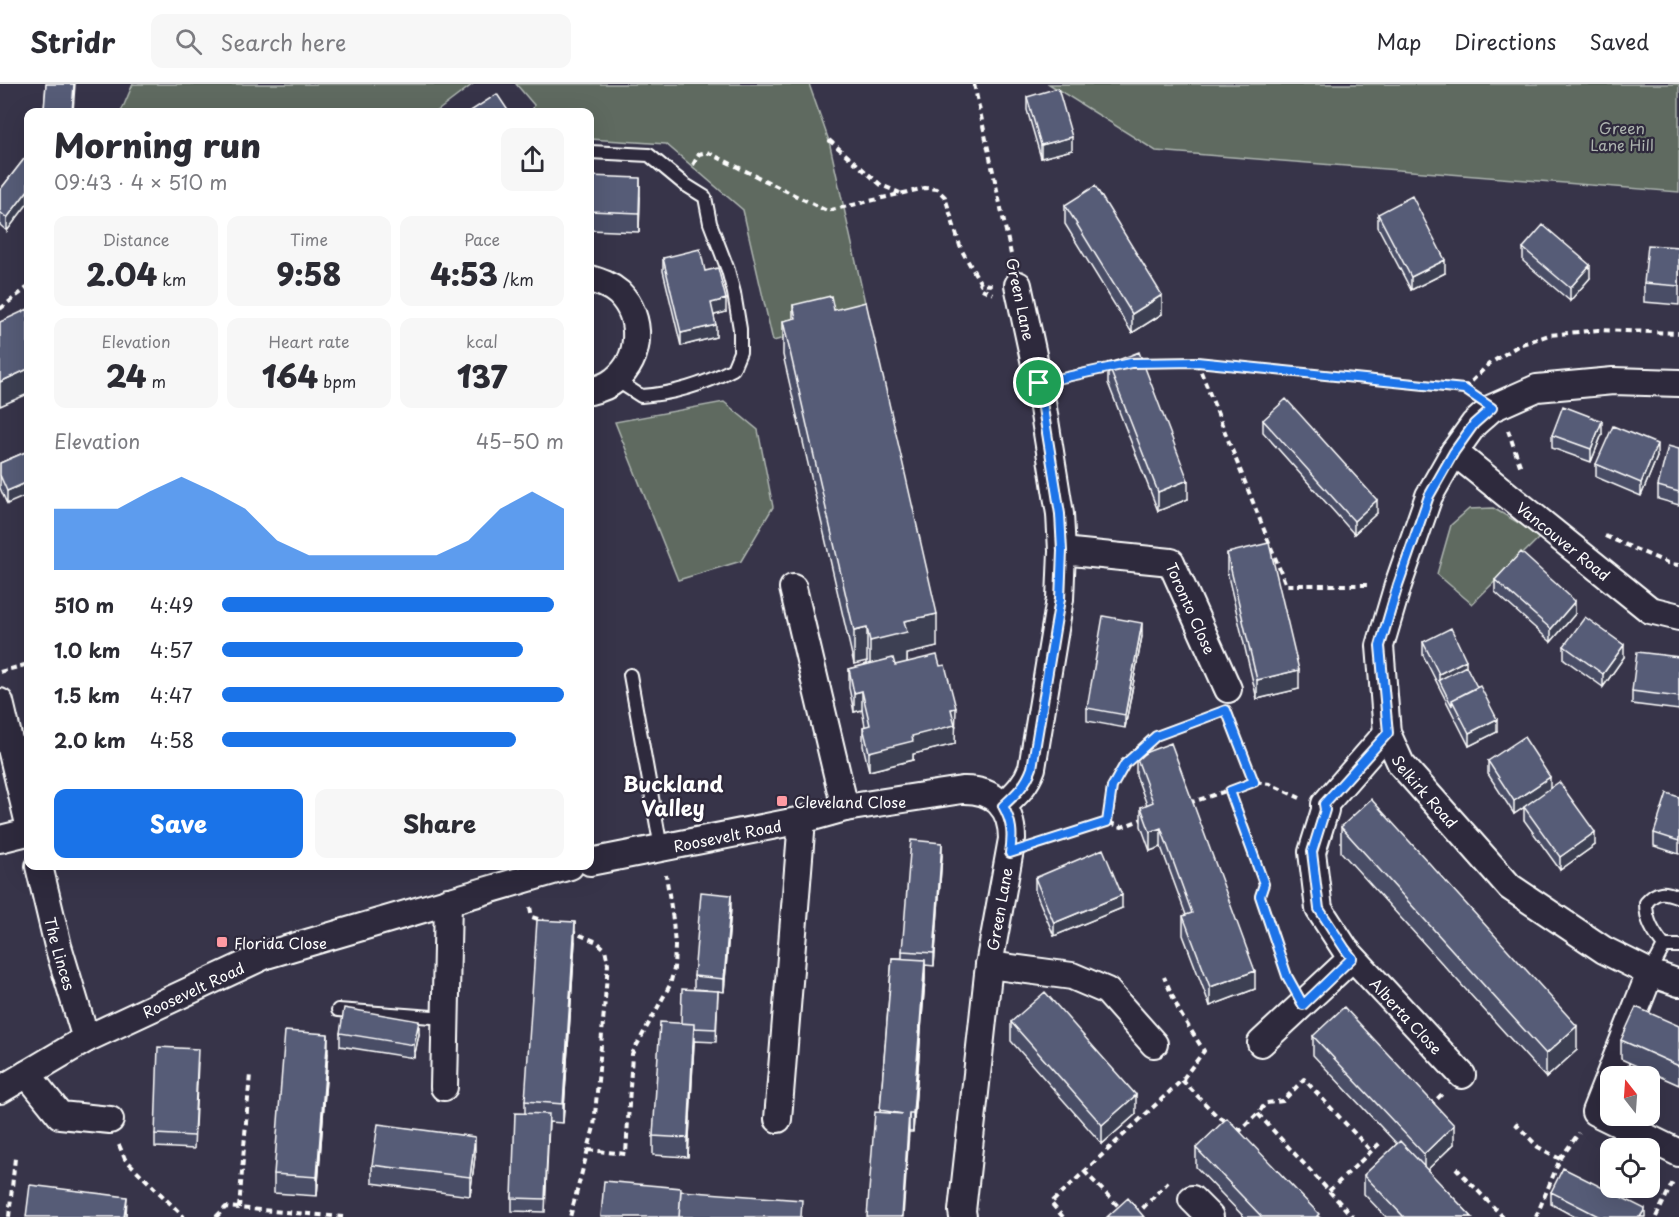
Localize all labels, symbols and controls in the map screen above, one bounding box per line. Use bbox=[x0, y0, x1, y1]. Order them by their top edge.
search box bbox=[151, 14, 571, 68]
text: Stridr bbox=[30, 20, 115, 63]
icon: search bbox=[172, 25, 205, 58]
text: Search here bbox=[220, 25, 346, 58]
text: Map bbox=[1376, 25, 1421, 57]
text: Directions bbox=[1454, 25, 1556, 57]
text: Saved bbox=[1589, 25, 1649, 57]
park label: Green Lane Hill bbox=[1590, 116, 1654, 156]
text: Morning run bbox=[54, 119, 261, 169]
button: share bbox=[501, 128, 564, 191]
text: 09:43 · 4 × 510 m bbox=[54, 167, 227, 197]
text: Distance bbox=[102, 227, 170, 251]
text: Time bbox=[290, 227, 328, 251]
text: Pace bbox=[464, 227, 500, 251]
text: 2.04 bbox=[86, 251, 157, 296]
text: 9:58 bbox=[277, 251, 341, 296]
text: 4:53 bbox=[430, 251, 498, 296]
street label: Green Lane bbox=[1001, 255, 1041, 343]
text: km bbox=[157, 267, 186, 291]
text: /km bbox=[498, 267, 534, 291]
text: Elevation bbox=[101, 329, 171, 353]
text: Heart rate bbox=[269, 329, 349, 353]
text: kcal bbox=[466, 329, 498, 353]
text: 24 bbox=[106, 353, 146, 398]
text: 164 bbox=[262, 353, 318, 398]
text: 137 bbox=[457, 353, 507, 398]
pin bbox=[1013, 357, 1064, 408]
icon: arrive bbox=[1022, 366, 1055, 399]
text: m bbox=[146, 369, 166, 393]
text: bpm bbox=[318, 369, 356, 393]
text: Elevation bbox=[54, 426, 140, 456]
text: 45–50 m bbox=[476, 426, 564, 456]
street label: Vancouver Road bbox=[1512, 496, 1616, 585]
street label: Toronto Close bbox=[1161, 559, 1222, 658]
text: 510 m bbox=[54, 590, 114, 620]
text: 4:49 bbox=[150, 590, 193, 620]
text: 1.0 km bbox=[54, 635, 121, 665]
text: 4:57 bbox=[150, 635, 193, 665]
text: 1.5 km bbox=[54, 680, 120, 710]
text: 4:47 bbox=[150, 680, 192, 710]
text: 2.0 km bbox=[54, 725, 126, 755]
text: 4:58 bbox=[150, 725, 194, 755]
street label: Selkirk Road bbox=[1387, 751, 1464, 833]
district label: Buckland Valley bbox=[623, 767, 723, 823]
button: Save bbox=[54, 789, 303, 858]
button: Share bbox=[315, 789, 564, 858]
place label: Cleveland Close bbox=[794, 790, 906, 813]
marker: Cleveland Close bbox=[775, 794, 789, 808]
street label: Roosevelt Road bbox=[671, 813, 784, 857]
street label: Green Lane bbox=[980, 866, 1018, 952]
street label: The Linces bbox=[40, 914, 82, 993]
place label: Florida Close bbox=[234, 931, 327, 954]
marker: Florida Close bbox=[215, 935, 229, 949]
street label: Roosevelt Road bbox=[138, 955, 248, 1023]
street label: Alberta Close bbox=[1365, 972, 1448, 1059]
north arrow bbox=[1600, 1066, 1660, 1126]
map controls bbox=[1600, 1066, 1660, 1198]
button: locate bbox=[1600, 1138, 1660, 1198]

